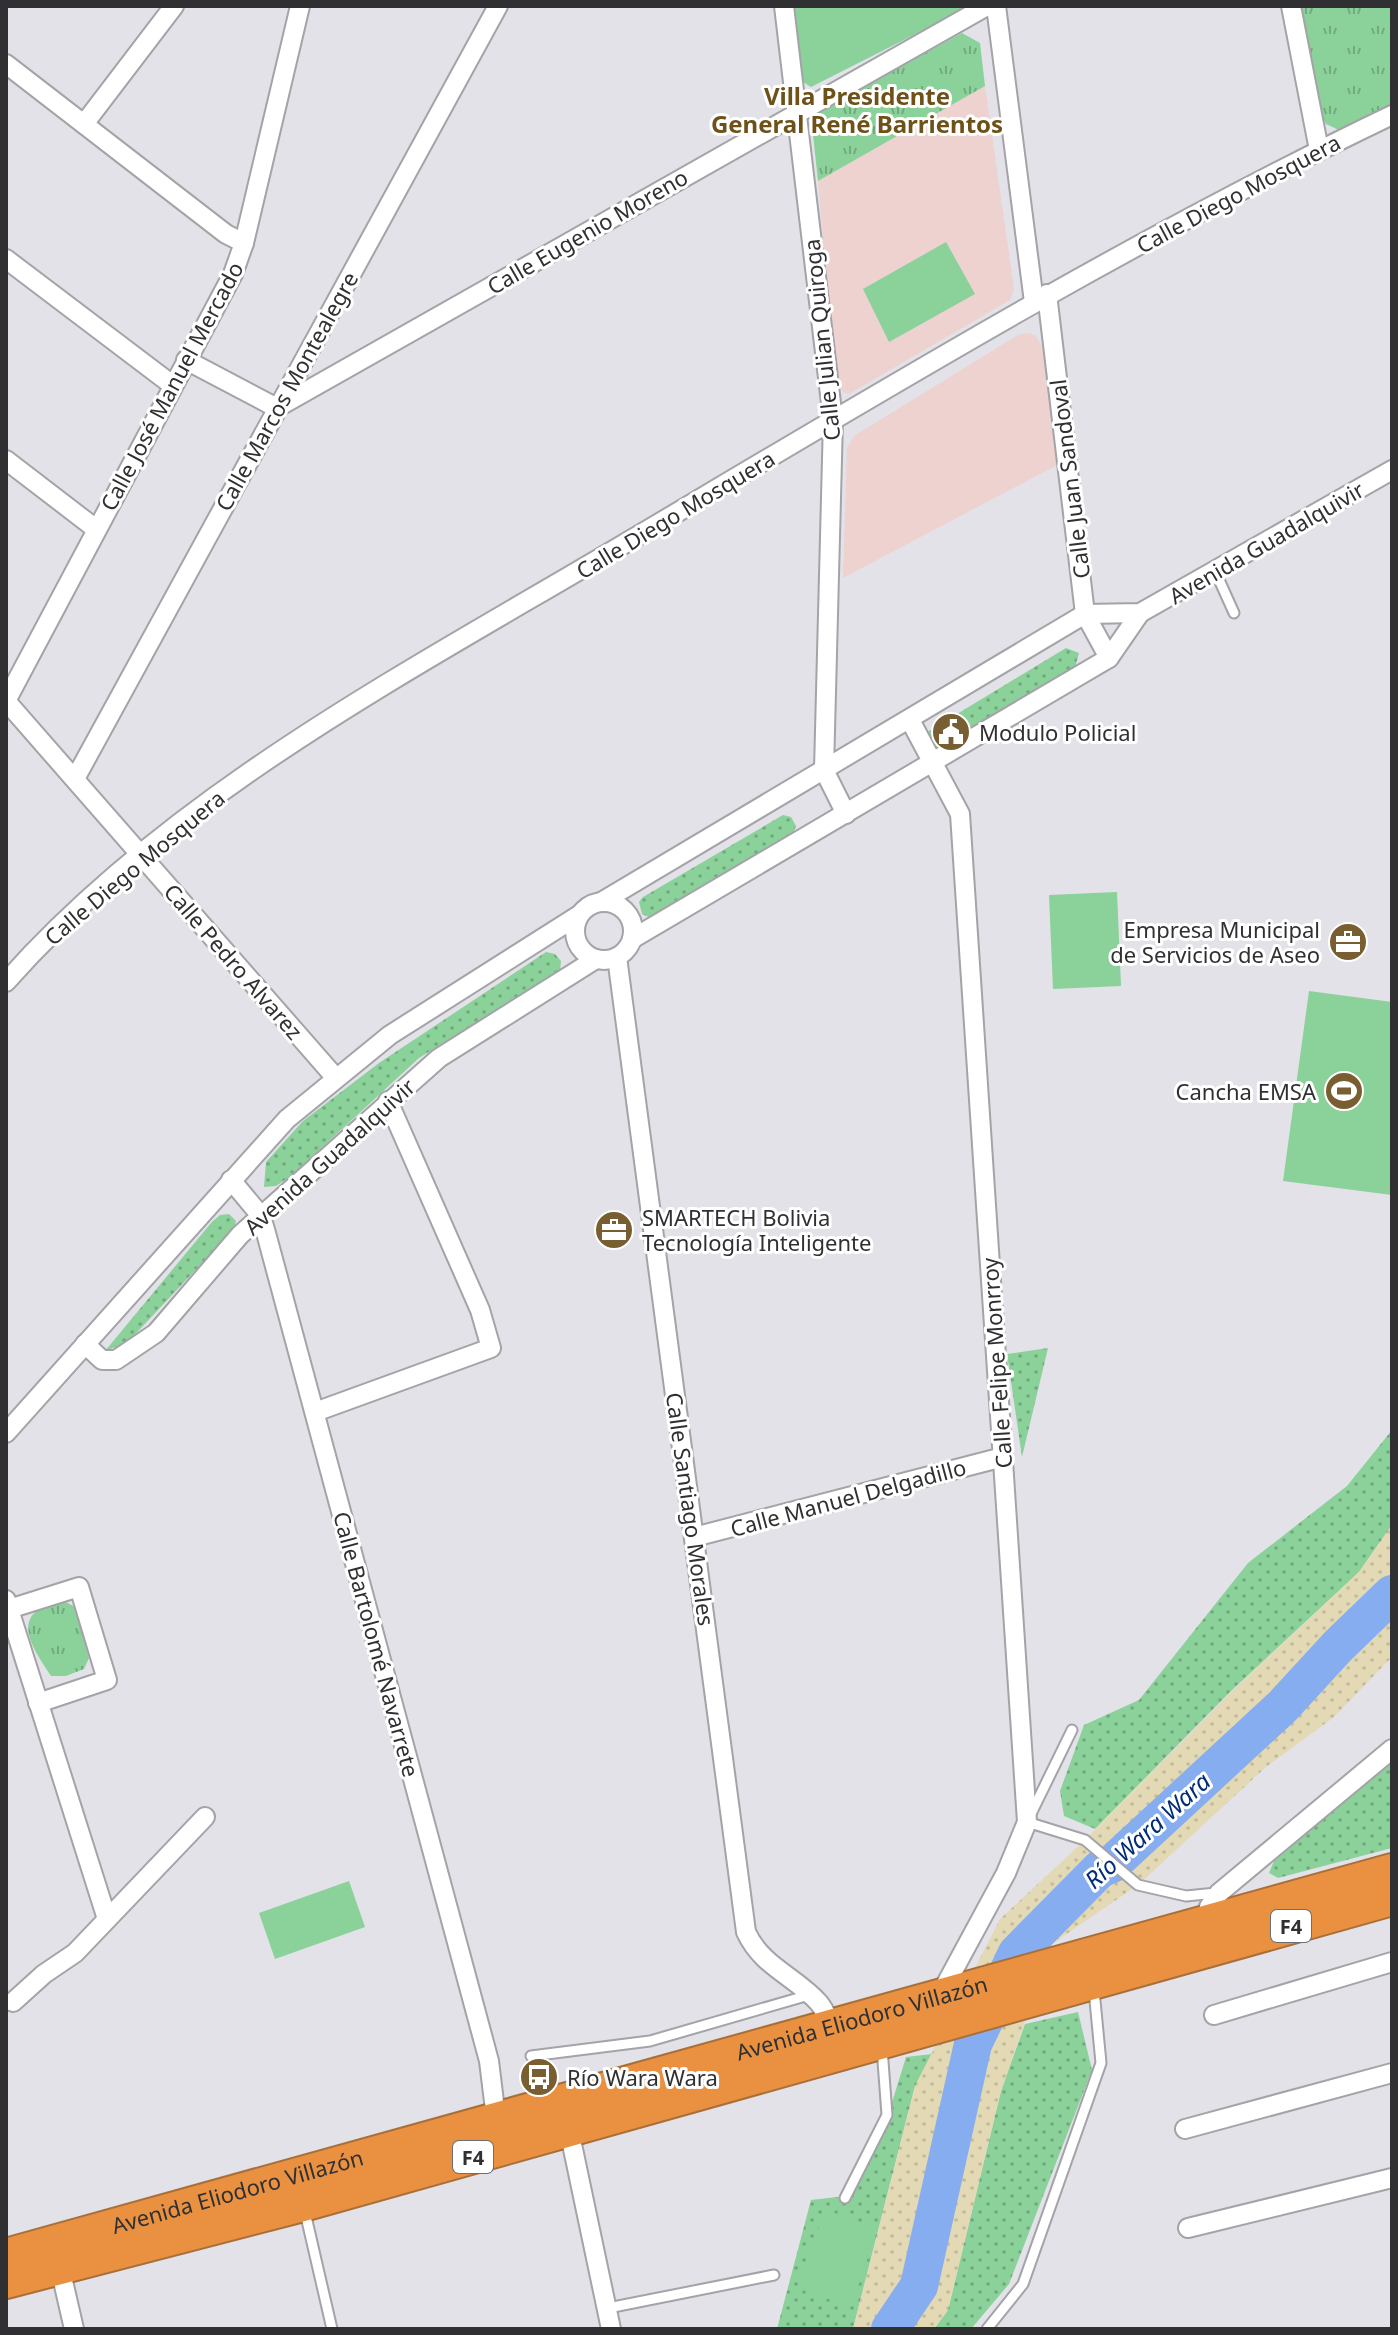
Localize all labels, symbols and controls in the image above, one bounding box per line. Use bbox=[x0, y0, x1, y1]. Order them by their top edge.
district label: Villa Presidente General René Barrientos bbox=[711, 79, 1003, 140]
street label: Calle Diego Mosquera bbox=[1131, 127, 1345, 259]
street label: Calle Eugenio Moreno bbox=[481, 161, 693, 301]
street label: Calle Julian Quiroga bbox=[795, 238, 847, 442]
street label: Calle José Manuel Mercado bbox=[93, 256, 249, 516]
street label: Calle Marcos Montealegre bbox=[208, 266, 364, 516]
street label: Calle Juan Sandoval bbox=[1042, 378, 1096, 580]
street label: Calle Diego Mosquera bbox=[570, 443, 780, 585]
street label: Avenida Guadalquivir bbox=[1163, 474, 1369, 610]
public building icon: Modulo Policial bbox=[930, 711, 972, 753]
place label: Modulo Policial bbox=[979, 717, 1136, 747]
street label: Calle Diego Mosquera bbox=[38, 783, 230, 951]
street label: Calle Pedro Alvarez bbox=[158, 877, 310, 1045]
place label: Empresa Municipal de Servicios de Aseo bbox=[1110, 914, 1320, 969]
office icon: Empresa Municipal de Servicios de Aseo bbox=[1327, 921, 1369, 963]
sports icon: Cancha EMSA bbox=[1323, 1070, 1365, 1112]
street label: Avenida Guadalquivir bbox=[237, 1071, 421, 1241]
place label: Cancha EMSA bbox=[1176, 1076, 1317, 1106]
place label: SMARTECH Bolivia Tecnología Inteligente bbox=[642, 1202, 871, 1257]
office icon: SMARTECH Bolivia Tecnología Inteligente bbox=[593, 1209, 635, 1251]
street label: Calle Felipe Monrroy bbox=[974, 1256, 1018, 1469]
street label: Calle Santiago Morales bbox=[660, 1390, 722, 1628]
street label: Calle Manuel Delgadillo bbox=[727, 1451, 969, 1543]
street label: Calle Bartolomé Navarrete bbox=[327, 1508, 427, 1780]
water label: Río Wara Wara bbox=[1077, 1764, 1217, 1895]
road number: F4 bbox=[1271, 1910, 1311, 1942]
street label: Avenida Eliodoro Villazón bbox=[732, 1968, 991, 2067]
bus stop icon: Río Wara Wara bbox=[518, 2056, 560, 2098]
place label: Río Wara Wara bbox=[567, 2062, 718, 2092]
road number: F4 bbox=[453, 2141, 493, 2173]
street label: Avenida Eliodoro Villazón bbox=[108, 2142, 366, 2240]

